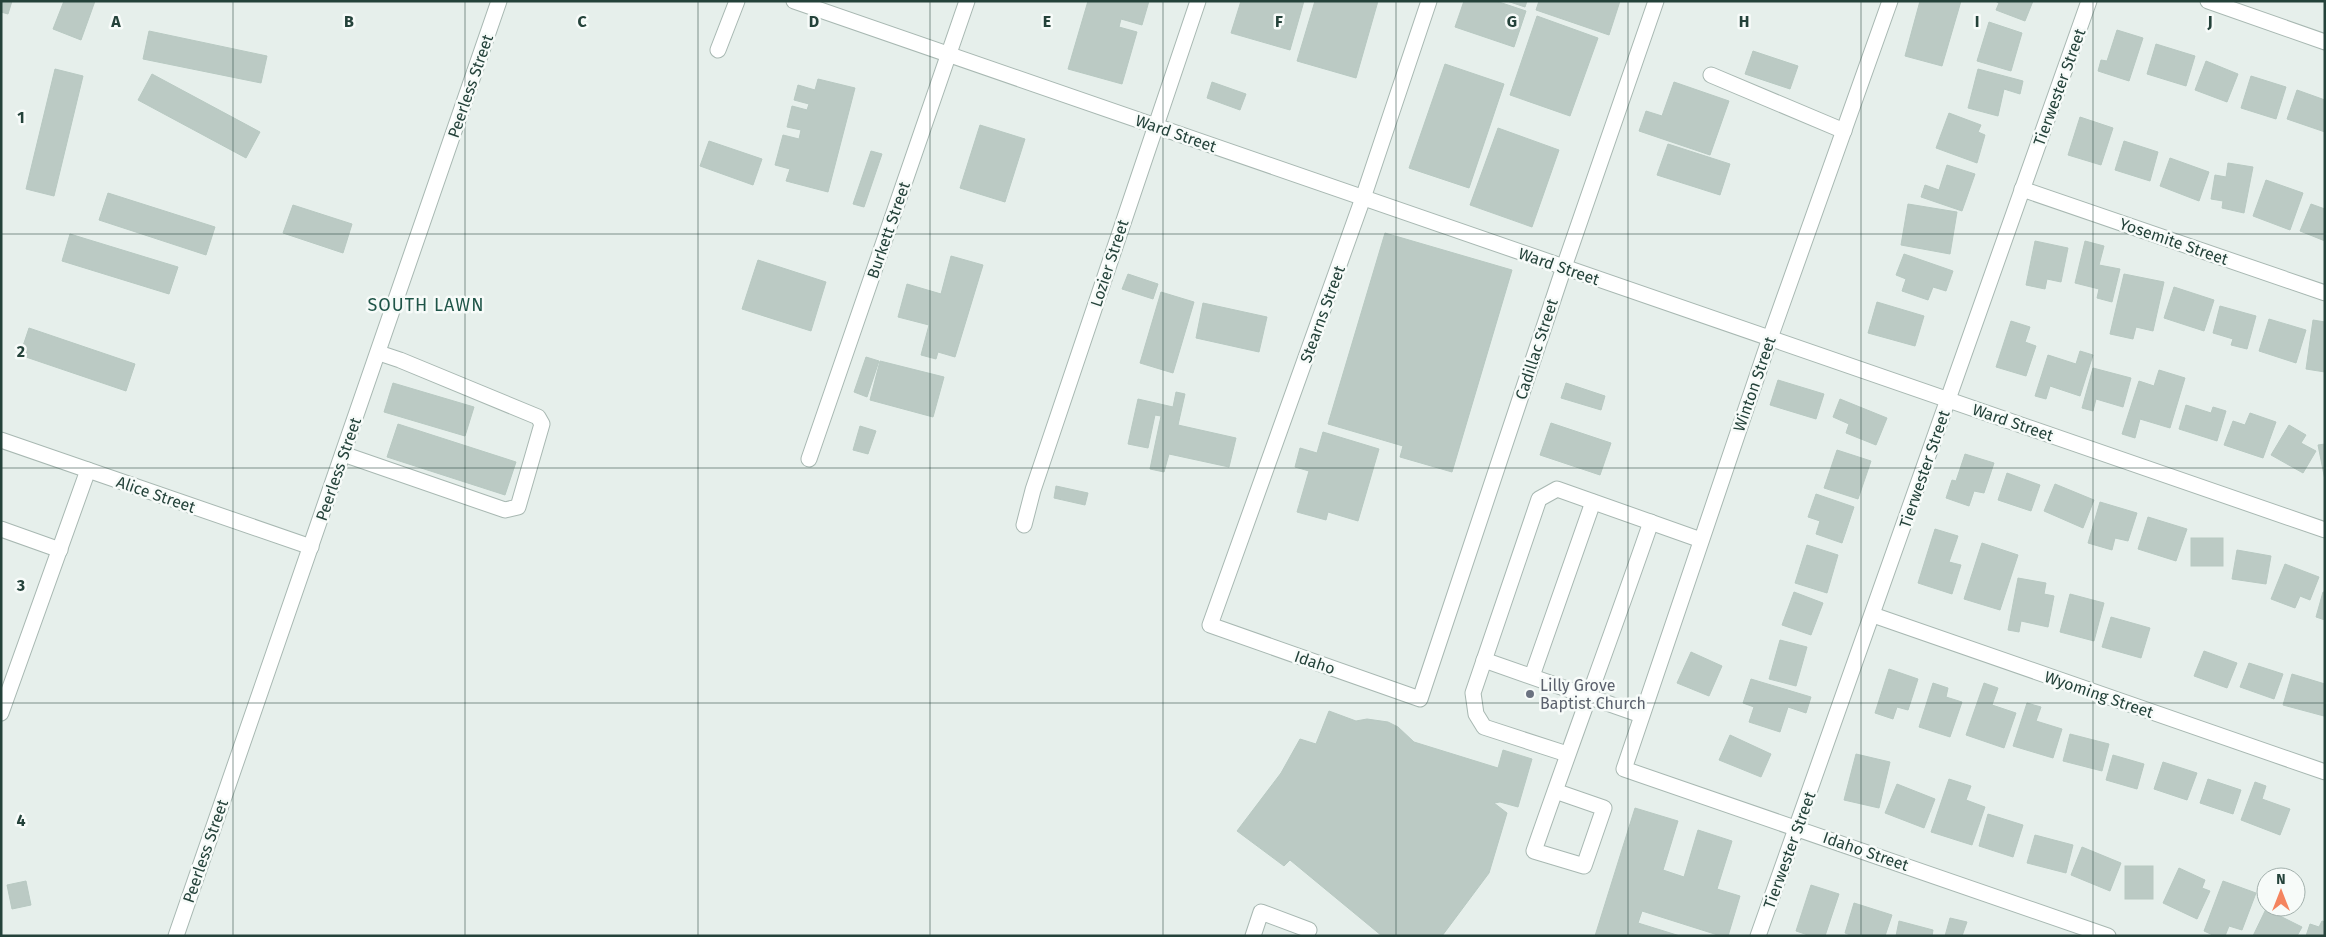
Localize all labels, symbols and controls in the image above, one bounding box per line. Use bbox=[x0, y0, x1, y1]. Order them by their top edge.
text: A bbox=[110, 12, 121, 31]
text: B bbox=[344, 12, 354, 31]
text: C bbox=[577, 12, 587, 31]
text: D bbox=[809, 12, 819, 31]
text: E bbox=[1043, 12, 1051, 31]
text: F bbox=[1275, 12, 1283, 31]
text: G bbox=[1507, 12, 1517, 31]
text: H bbox=[1739, 12, 1749, 31]
text: I bbox=[1975, 12, 1979, 31]
text: J bbox=[2206, 12, 2213, 31]
street label: Tierwester Street bbox=[2029, 26, 2090, 148]
street label: Peerless Street bbox=[444, 32, 497, 140]
text: 1 bbox=[17, 108, 25, 127]
street label: Ward Street bbox=[1133, 111, 1219, 156]
street label: Burkett Street bbox=[863, 179, 914, 281]
street label: Yosemite Street bbox=[2117, 214, 2231, 269]
street label: Lozier Street bbox=[1086, 217, 1133, 309]
street label: Ward Street bbox=[1516, 244, 1602, 289]
street label: Stearns Street bbox=[1296, 263, 1349, 365]
district label: SOUTH LAWN bbox=[368, 294, 484, 316]
street label: Cadillac Street bbox=[1511, 296, 1562, 402]
street label: Winton Street bbox=[1729, 334, 1780, 434]
text: 2 bbox=[17, 342, 25, 361]
street label: Ward Street bbox=[1970, 400, 2056, 445]
street label: Tierwester Street bbox=[1895, 408, 1954, 531]
street label: Peerless Street bbox=[312, 415, 365, 523]
street label: Alice Street bbox=[114, 472, 198, 517]
text: 3 bbox=[16, 576, 25, 595]
street label: Idaho bbox=[1292, 647, 1338, 678]
street label: Wyoming Street bbox=[2042, 667, 2156, 722]
place label: Lilly Grove Baptist Church bbox=[1540, 676, 1646, 713]
marker: Lilly Grove Baptist Church bbox=[1524, 688, 1536, 700]
street label: Tierwester Street bbox=[1759, 789, 1820, 911]
street label: Peerless Street bbox=[179, 797, 232, 905]
text: 4 bbox=[16, 811, 26, 830]
street label: Idaho Street bbox=[1820, 828, 1911, 875]
north arrow bbox=[2256, 867, 2306, 917]
text: N bbox=[2276, 871, 2286, 888]

